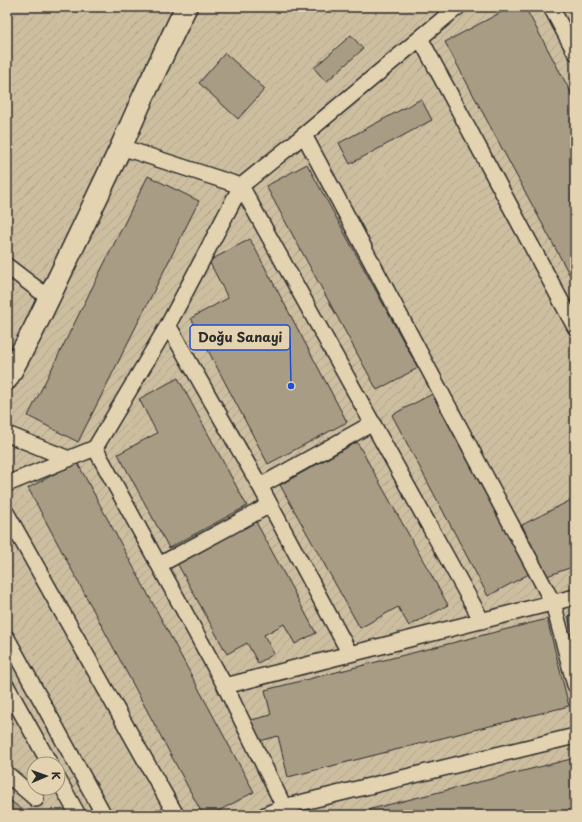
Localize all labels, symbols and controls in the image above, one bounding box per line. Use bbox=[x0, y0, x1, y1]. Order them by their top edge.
callout: Doğu Sanayi bbox=[190, 325, 290, 350]
text: Doğu Sanayi bbox=[198, 327, 283, 346]
north arrow bbox=[26, 756, 66, 796]
text: K bbox=[48, 771, 65, 780]

